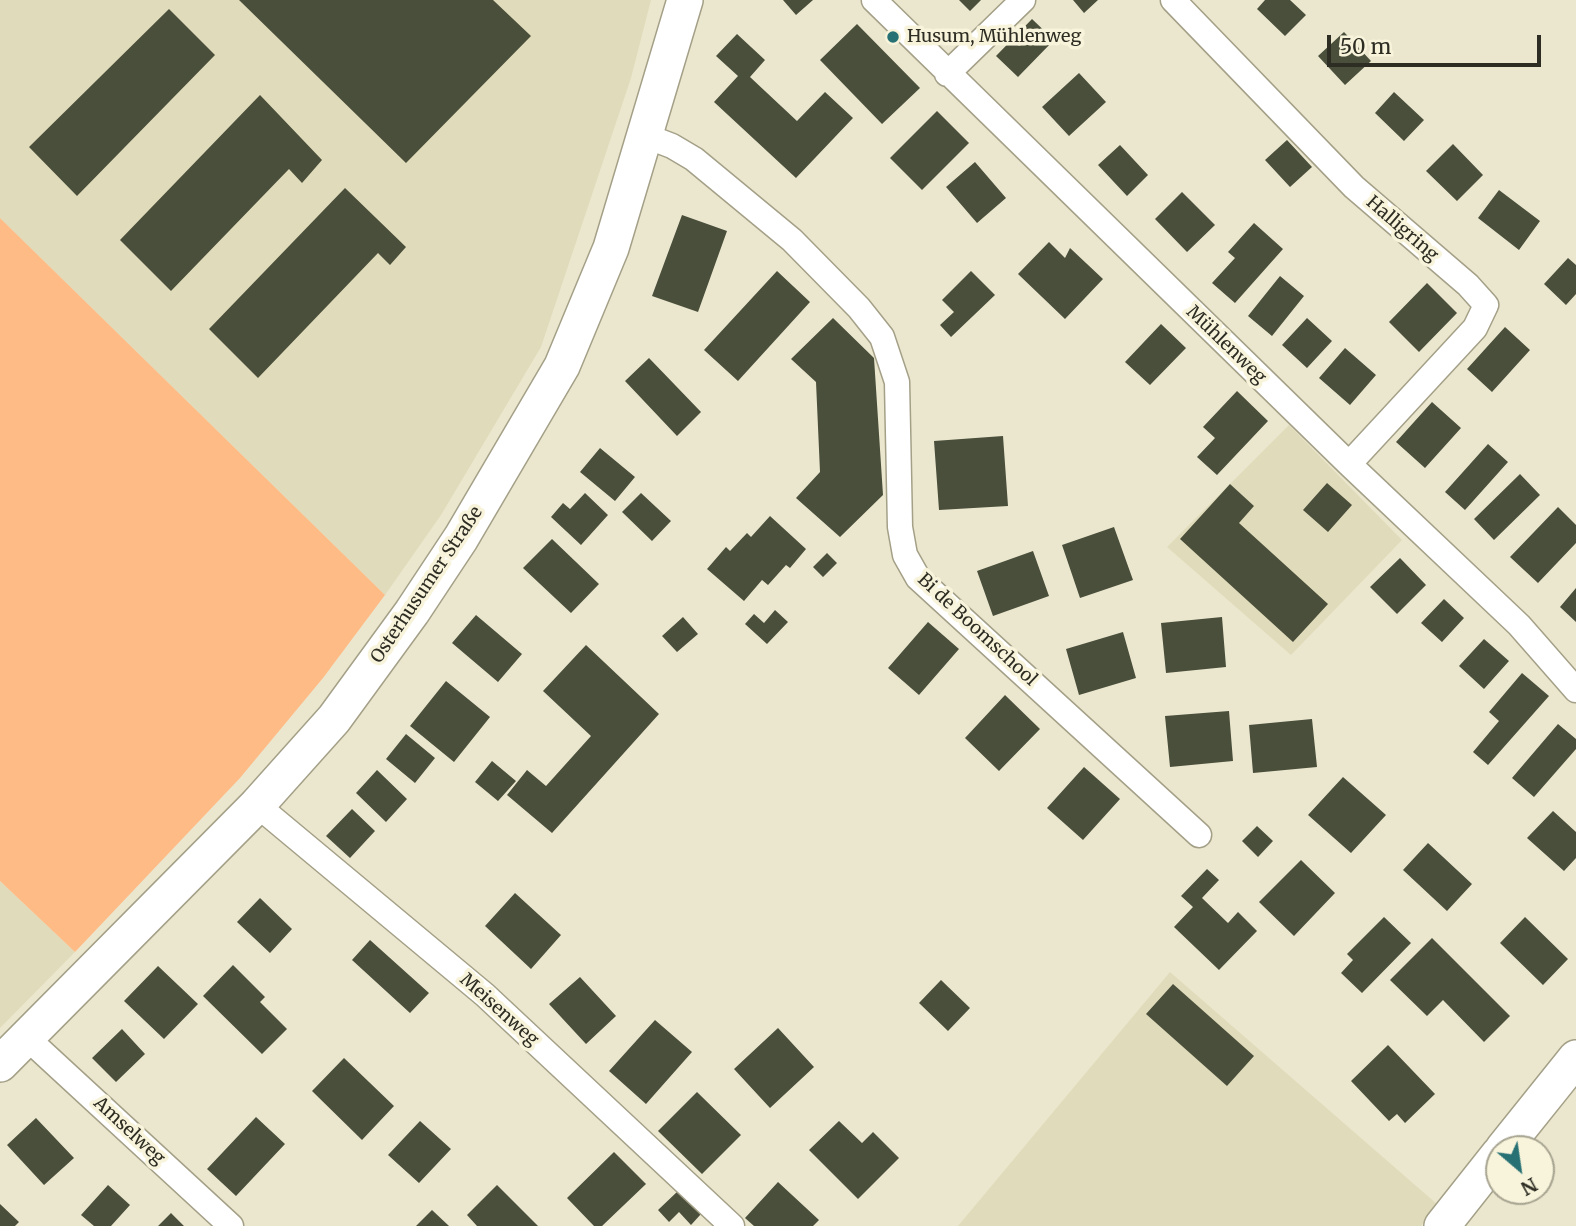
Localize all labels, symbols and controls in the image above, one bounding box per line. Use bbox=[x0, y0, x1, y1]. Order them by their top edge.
scale bar bbox=[1331, 21, 1544, 65]
place label: Husum, Mühlenweg bbox=[907, 26, 1081, 48]
marker: Husum, Mühlenweg bbox=[885, 29, 901, 45]
text: 50 m bbox=[1340, 33, 1391, 60]
street label: Halligring bbox=[1362, 192, 1442, 266]
street label: Mühlenweg bbox=[1182, 302, 1270, 388]
street label: Osterhusumer Straße bbox=[366, 503, 488, 667]
street label: Bi de Boomschool bbox=[913, 569, 1041, 691]
street label: Meisenweg bbox=[455, 969, 543, 1051]
street label: Amselweg bbox=[89, 1093, 169, 1169]
north arrow bbox=[1485, 1135, 1555, 1205]
text: N bbox=[1517, 1172, 1542, 1201]

